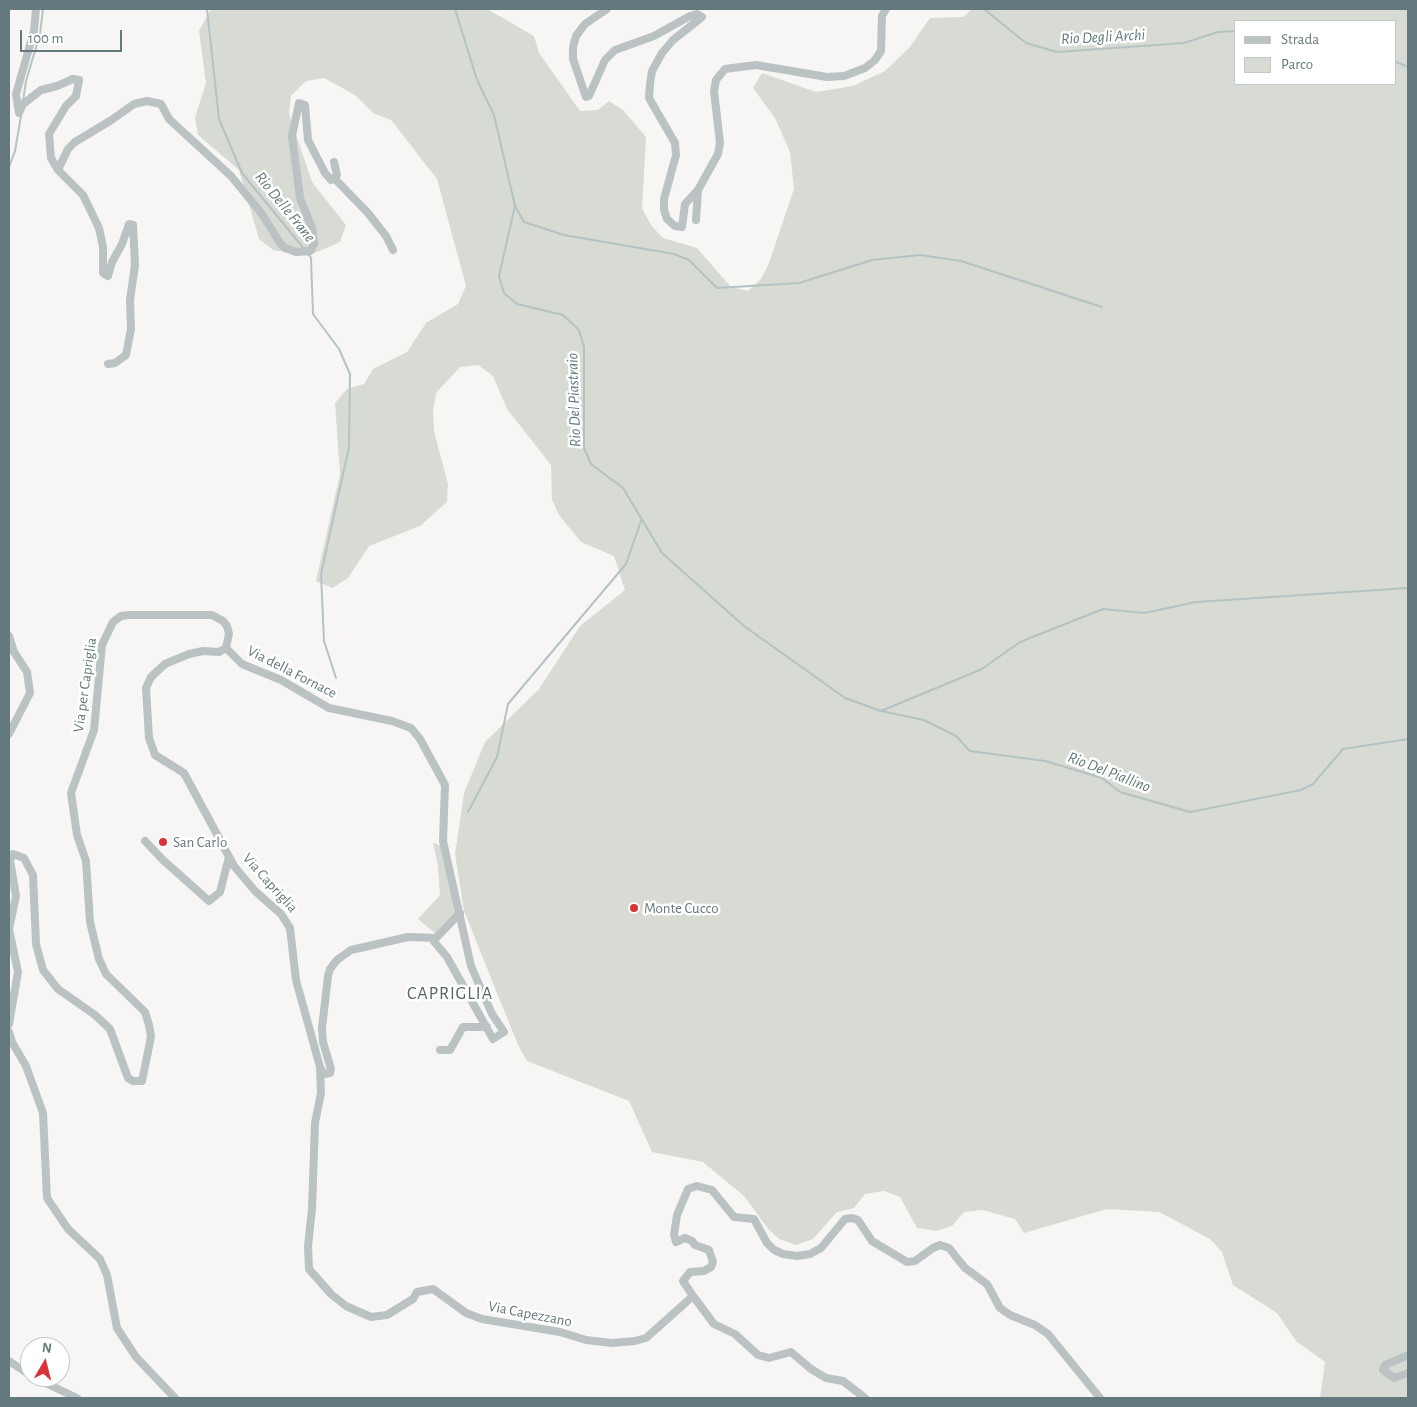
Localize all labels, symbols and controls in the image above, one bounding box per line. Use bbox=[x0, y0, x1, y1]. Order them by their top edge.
scale bar bbox=[22, 20, 125, 52]
legend bbox=[1234, 20, 1397, 85]
water label: Rio Degli Archi bbox=[1061, 25, 1145, 49]
text: 100 m bbox=[28, 31, 63, 46]
text: Strada bbox=[1281, 32, 1319, 47]
text: Parco bbox=[1281, 57, 1313, 72]
water label: Rio Delle Frane bbox=[251, 168, 319, 246]
water label: Rio Del Piastraio bbox=[563, 353, 585, 447]
street label: Via per Capriglia bbox=[69, 636, 101, 734]
street label: Via della Fornace bbox=[244, 642, 340, 702]
water label: Rio Del Piallino bbox=[1065, 747, 1153, 797]
place label: San Carlo bbox=[173, 833, 227, 851]
marker: San Carlo bbox=[157, 836, 169, 848]
street label: Via Capriglia bbox=[239, 850, 301, 916]
place label: Monte Cucco bbox=[644, 899, 719, 917]
marker: Monte Cucco bbox=[628, 902, 640, 914]
district label: CAPRIGLIA bbox=[406, 983, 494, 1005]
street label: Via Capezzano bbox=[487, 1297, 573, 1331]
north arrow bbox=[20, 1337, 70, 1387]
text: N bbox=[41, 1341, 53, 1356]

